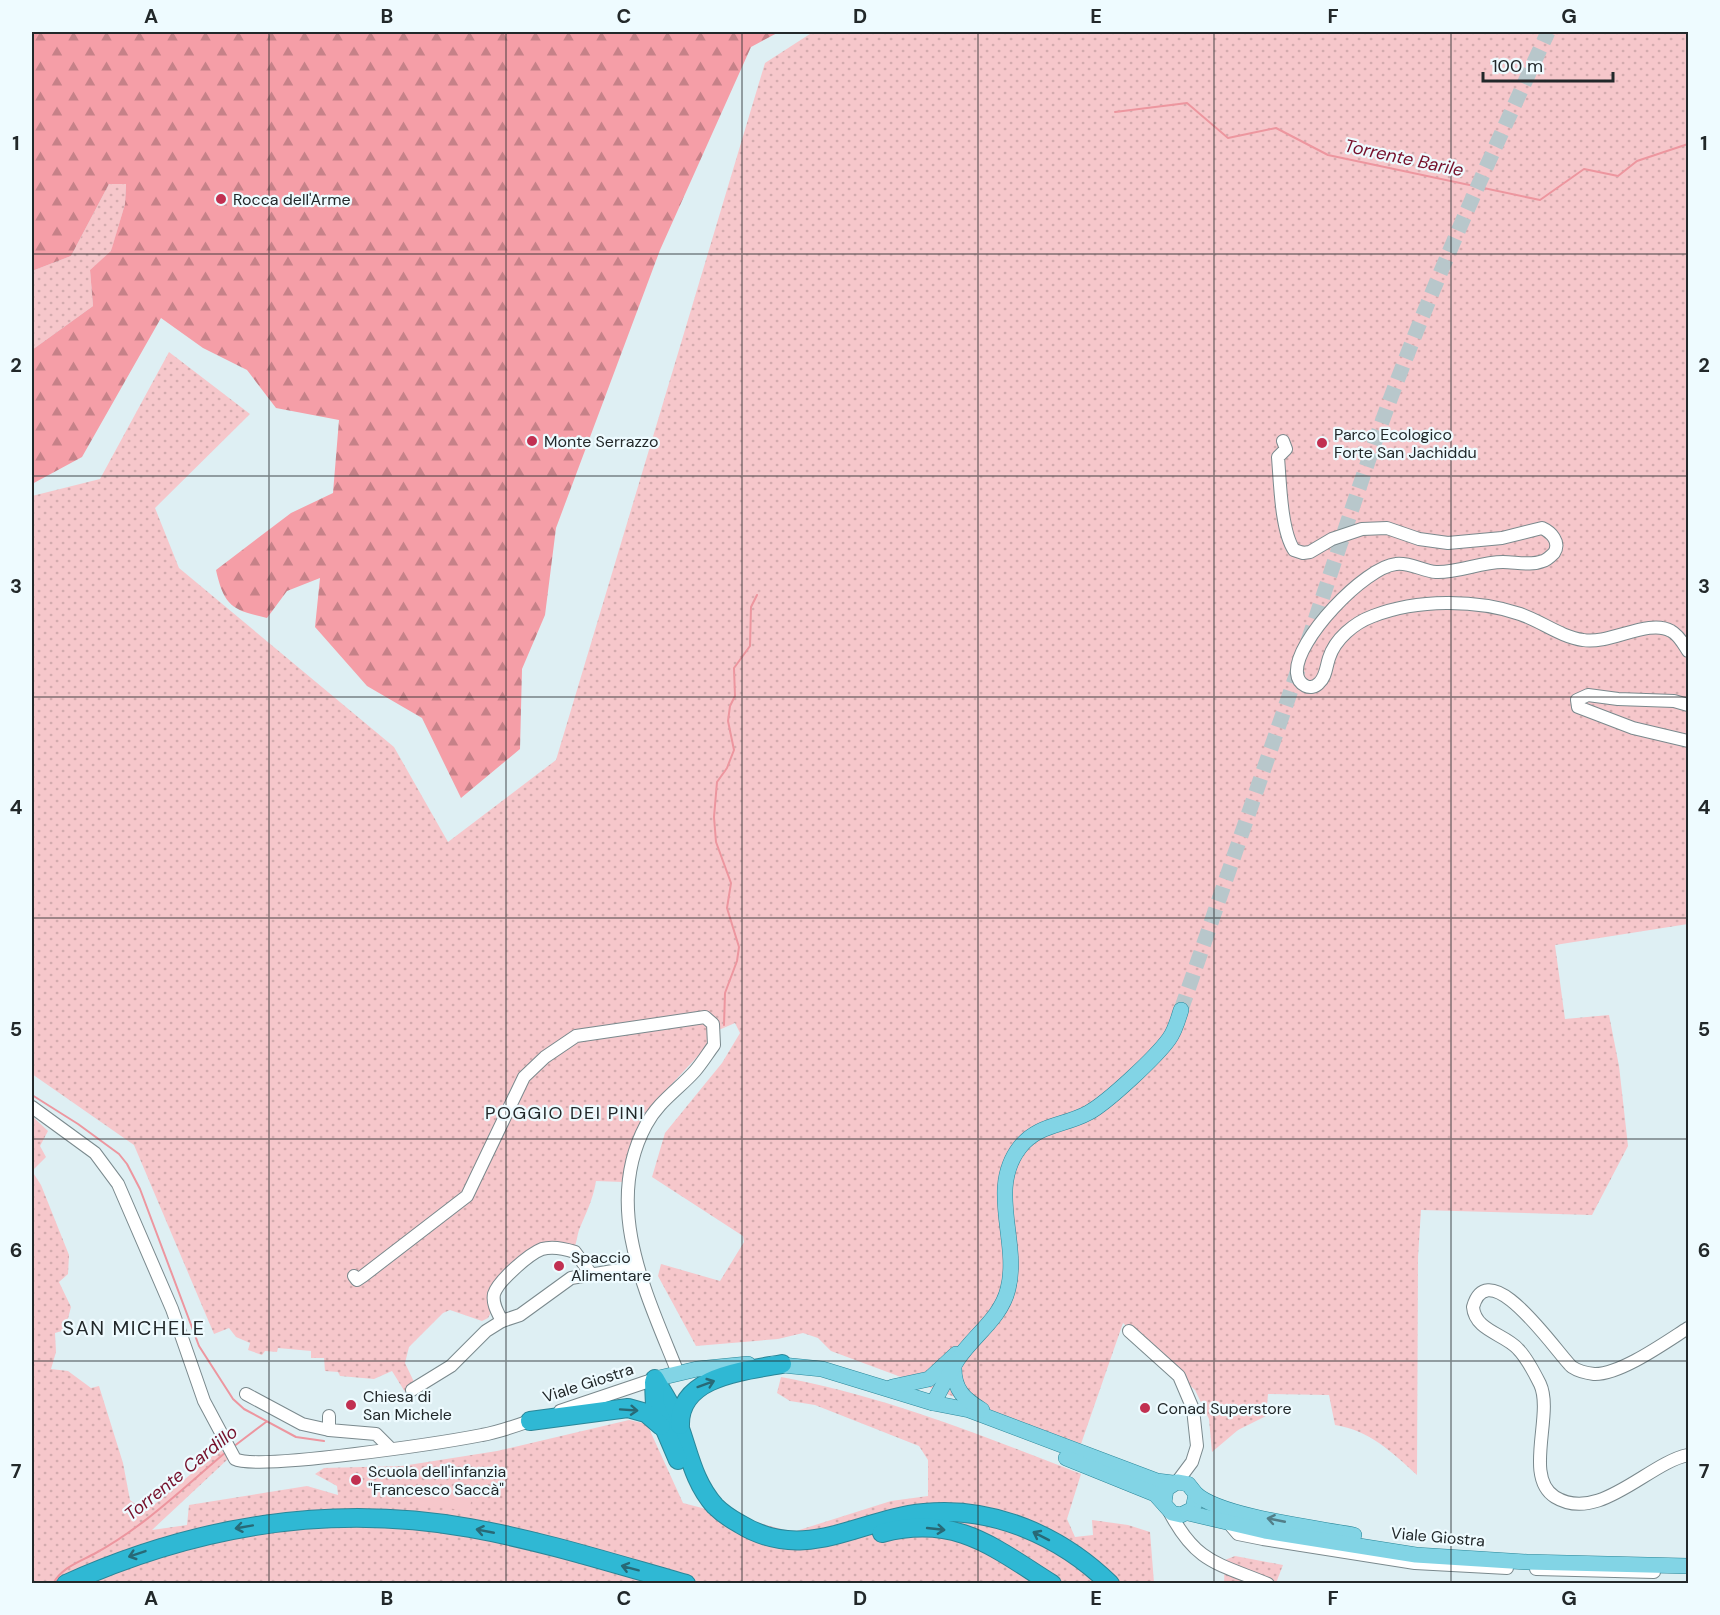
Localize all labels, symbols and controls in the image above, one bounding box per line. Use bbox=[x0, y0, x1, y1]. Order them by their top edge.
text: A bbox=[144, 3, 158, 29]
text: B bbox=[381, 3, 393, 29]
text: C bbox=[617, 3, 631, 29]
text: D bbox=[853, 3, 867, 29]
text: E bbox=[1090, 3, 1102, 29]
text: F bbox=[1327, 3, 1339, 29]
text: G bbox=[1561, 3, 1577, 29]
scale bar bbox=[1483, 45, 1614, 83]
text: 100 m bbox=[1492, 54, 1543, 78]
text: 1 bbox=[12, 130, 20, 156]
text: 1 bbox=[1700, 130, 1708, 156]
water label: Torrente Barile bbox=[1342, 134, 1466, 182]
place label: Rocca dell'Arme bbox=[233, 189, 351, 210]
marker: Rocca dell'Arme bbox=[214, 192, 228, 206]
text: 2 bbox=[10, 352, 22, 378]
text: 2 bbox=[1698, 352, 1710, 378]
place label: Parco Ecologico Forte San Jachiddu bbox=[1334, 424, 1477, 463]
place label: Monte Serrazzo bbox=[544, 431, 659, 452]
marker: Monte Serrazzo bbox=[525, 434, 539, 448]
marker: Parco Ecologico Forte San Jachiddu bbox=[1315, 436, 1329, 450]
text: 3 bbox=[10, 573, 22, 599]
text: 3 bbox=[1698, 573, 1710, 599]
text: 4 bbox=[10, 794, 23, 820]
text: 4 bbox=[1698, 794, 1711, 820]
text: 5 bbox=[10, 1016, 22, 1042]
text: 5 bbox=[1698, 1016, 1710, 1042]
district label: POGGIO DEI PINI bbox=[485, 1101, 645, 1125]
text: 6 bbox=[10, 1237, 22, 1263]
text: 6 bbox=[1698, 1237, 1710, 1263]
place label: Spaccio Alimentare bbox=[571, 1247, 651, 1286]
marker: Spaccio Alimentare bbox=[552, 1259, 566, 1273]
district label: SAN MICHELE bbox=[62, 1315, 206, 1341]
street label: Viale Giostra bbox=[540, 1358, 636, 1408]
one-way arrow bbox=[697, 1378, 715, 1389]
place label: Chiesa di San Michele bbox=[363, 1386, 452, 1425]
marker: Chiesa di San Michele bbox=[344, 1398, 358, 1412]
place label: Conad Superstore bbox=[1157, 1398, 1292, 1419]
marker: Conad Superstore bbox=[1138, 1401, 1152, 1415]
one-way arrow bbox=[619, 1404, 639, 1415]
water label: Torrente Cardillo bbox=[119, 1420, 243, 1526]
text: 7 bbox=[11, 1458, 22, 1484]
text: 7 bbox=[1699, 1458, 1710, 1484]
place label: Scuola dell'infanzia "Francesco Saccà" bbox=[368, 1461, 506, 1500]
marker: Scuola dell'infanzia "Francesco Saccà" bbox=[349, 1473, 363, 1487]
one-way arrow bbox=[1266, 1514, 1286, 1525]
one-way arrow bbox=[235, 1522, 254, 1533]
street label: Viale Giostra bbox=[1390, 1522, 1486, 1552]
one-way arrow bbox=[926, 1524, 946, 1535]
one-way arrow bbox=[476, 1525, 496, 1536]
one-way arrow bbox=[1032, 1529, 1050, 1541]
one-way arrow bbox=[128, 1550, 147, 1561]
one-way arrow bbox=[621, 1562, 640, 1573]
text: A bbox=[144, 1585, 158, 1611]
text: B bbox=[381, 1585, 393, 1611]
text: C bbox=[617, 1585, 631, 1611]
text: D bbox=[853, 1585, 867, 1611]
text: E bbox=[1090, 1585, 1102, 1611]
text: F bbox=[1327, 1585, 1339, 1611]
text: G bbox=[1561, 1585, 1577, 1611]

